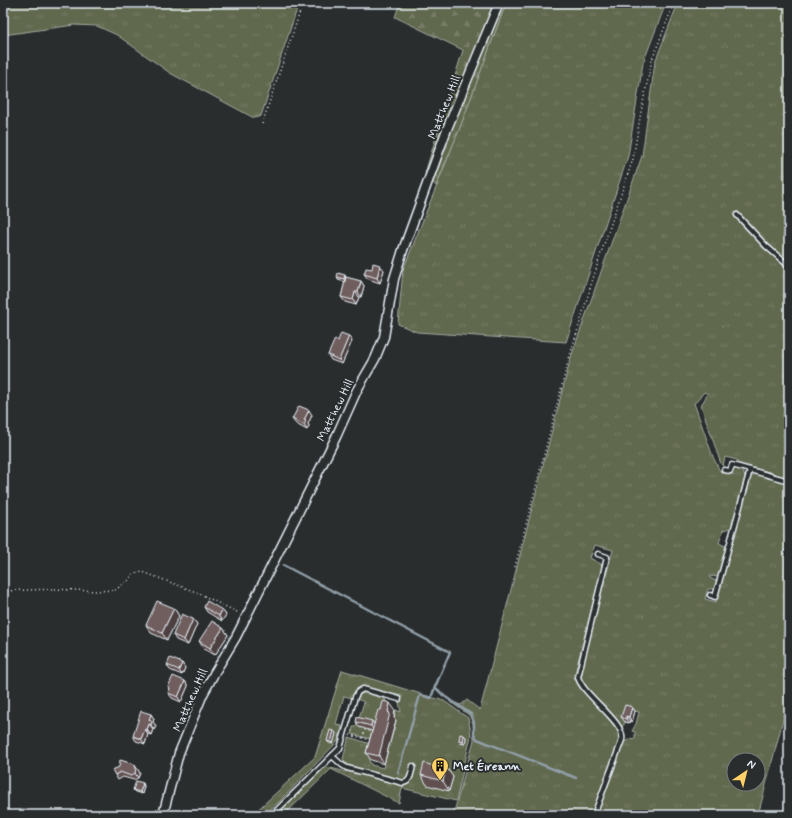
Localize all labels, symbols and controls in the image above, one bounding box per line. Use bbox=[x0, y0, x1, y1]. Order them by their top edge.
street label: Matthew Hill bbox=[425, 73, 465, 142]
street label: Matthew Hill bbox=[314, 376, 358, 444]
street label: Matthew Hill bbox=[170, 666, 212, 735]
north arrow bbox=[726, 752, 766, 792]
building icon: Met Éireann bbox=[430, 756, 450, 781]
text: N bbox=[744, 757, 758, 772]
place label: Met Éireann bbox=[453, 759, 521, 775]

